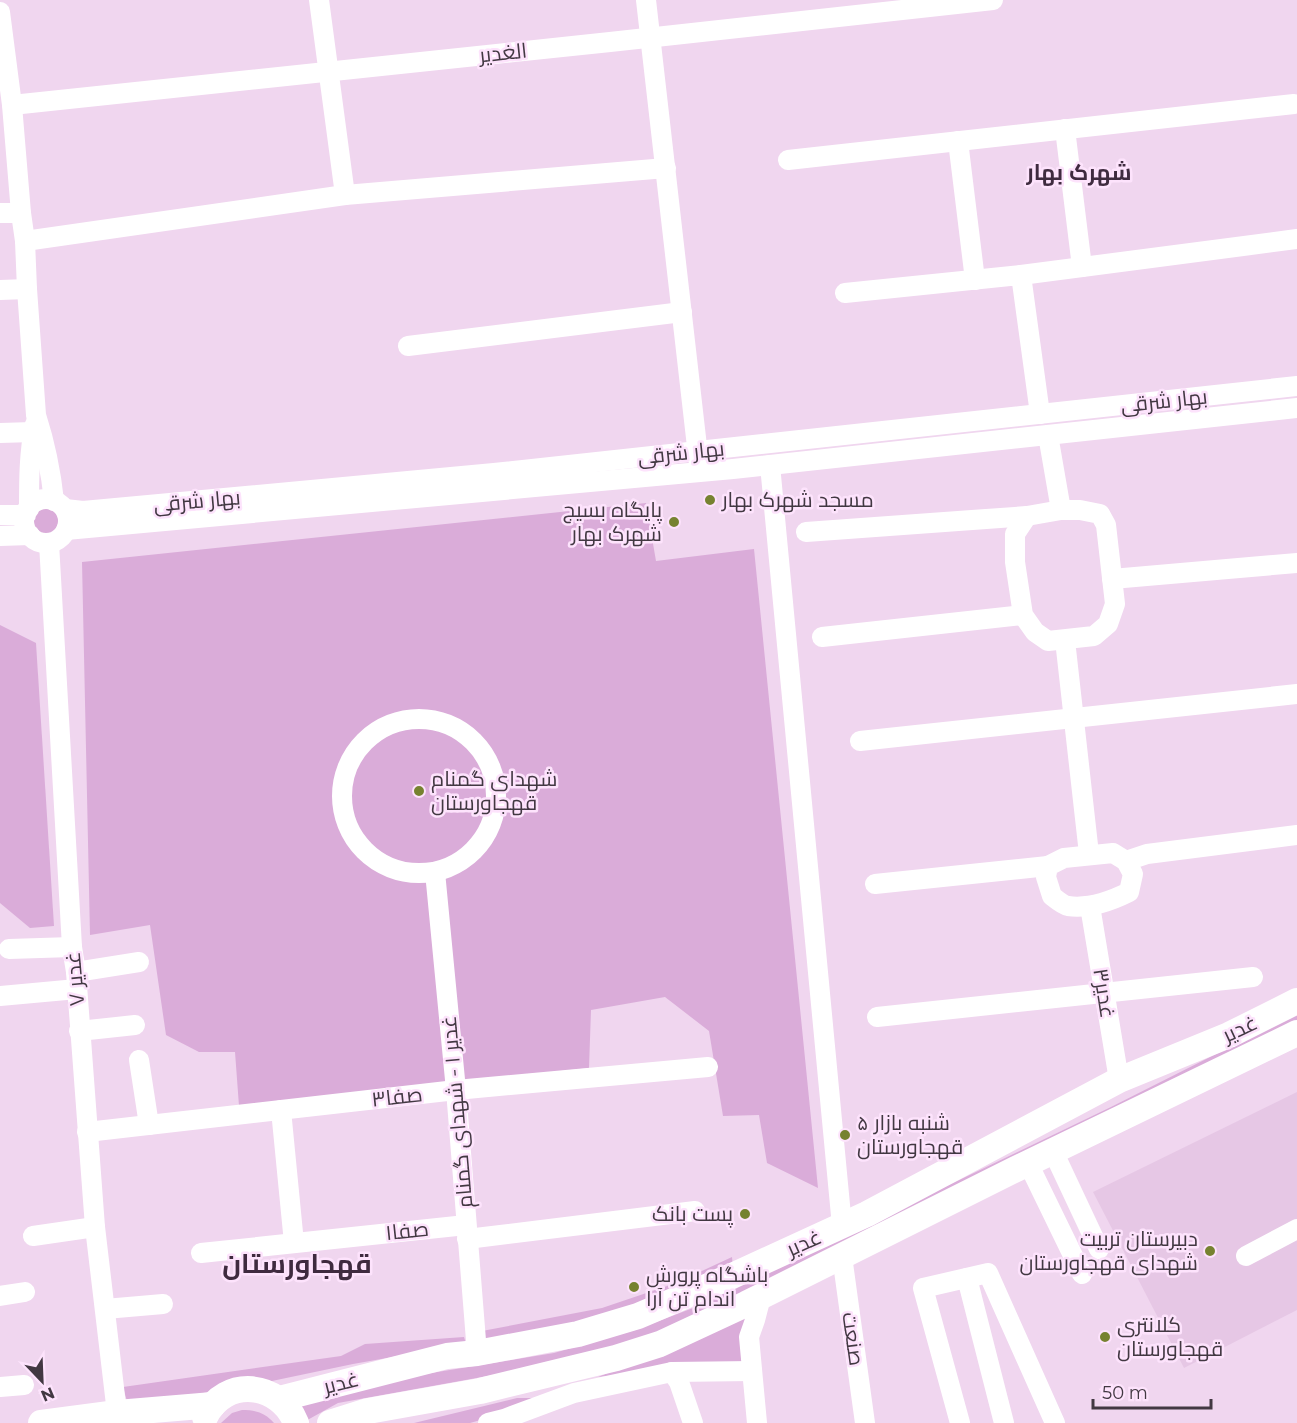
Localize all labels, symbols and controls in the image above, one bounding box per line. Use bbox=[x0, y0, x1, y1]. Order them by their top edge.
street label: الغدیر bbox=[477, 38, 528, 68]
district label: شهرک بهار bbox=[1026, 159, 1131, 186]
street label: بهار شرقی bbox=[1119, 384, 1209, 418]
street label: بهار شرقی bbox=[636, 436, 726, 470]
street label: بهار شرقی bbox=[152, 484, 242, 518]
place label: مسجد شهرک بهار bbox=[721, 487, 874, 513]
marker: مسجد شهرک بهار bbox=[703, 493, 717, 507]
place label: پایگاه بسیج شهرک بهار bbox=[563, 497, 662, 547]
marker: پایگاه بسیج شهرک بهار bbox=[667, 515, 681, 529]
place label: شهدای گمنام قهجاورستان bbox=[431, 766, 557, 816]
marker: شهدای گمنام قهجاورستان bbox=[412, 784, 426, 798]
street label: غدیر ۷ bbox=[60, 951, 89, 1007]
street label: غدیر۳ bbox=[1088, 966, 1121, 1019]
street label: غدیر bbox=[1217, 1010, 1261, 1048]
street label: غدیر ۱ - شهدای گمنام bbox=[436, 1015, 479, 1209]
street label: صفا۳ bbox=[370, 1081, 424, 1112]
place label: ۵ شنبه بازار قهجاورستان bbox=[857, 1110, 963, 1160]
marker: ۵ شنبه بازار قهجاورستان bbox=[838, 1128, 852, 1142]
place label: پست بانک bbox=[652, 1201, 733, 1228]
marker: پست بانک bbox=[738, 1207, 752, 1221]
street label: صفا۱ bbox=[384, 1216, 430, 1245]
street label: غدیر bbox=[782, 1224, 825, 1262]
place label: دبیرستان تربیت شهدای قهجاورستان bbox=[1019, 1226, 1198, 1276]
marker: دبیرستان تربیت شهدای قهجاورستان bbox=[1203, 1244, 1217, 1258]
district label: قهجاورستان bbox=[222, 1247, 372, 1281]
place label: باشگاه پرورش اندام تن آرا bbox=[646, 1262, 768, 1313]
marker: باشگاه پرورش اندام تن آرا bbox=[627, 1280, 641, 1294]
street label: صنعت bbox=[837, 1310, 870, 1367]
place label: کلانتری قهجاورستان bbox=[1117, 1312, 1223, 1362]
marker: کلانتری قهجاورستان bbox=[1098, 1330, 1112, 1344]
north arrow bbox=[12, 1351, 72, 1411]
street label: غدیر bbox=[320, 1366, 361, 1399]
scale bar bbox=[1093, 1372, 1212, 1410]
text: 50 m bbox=[1102, 1382, 1148, 1404]
text: N bbox=[38, 1383, 57, 1406]

